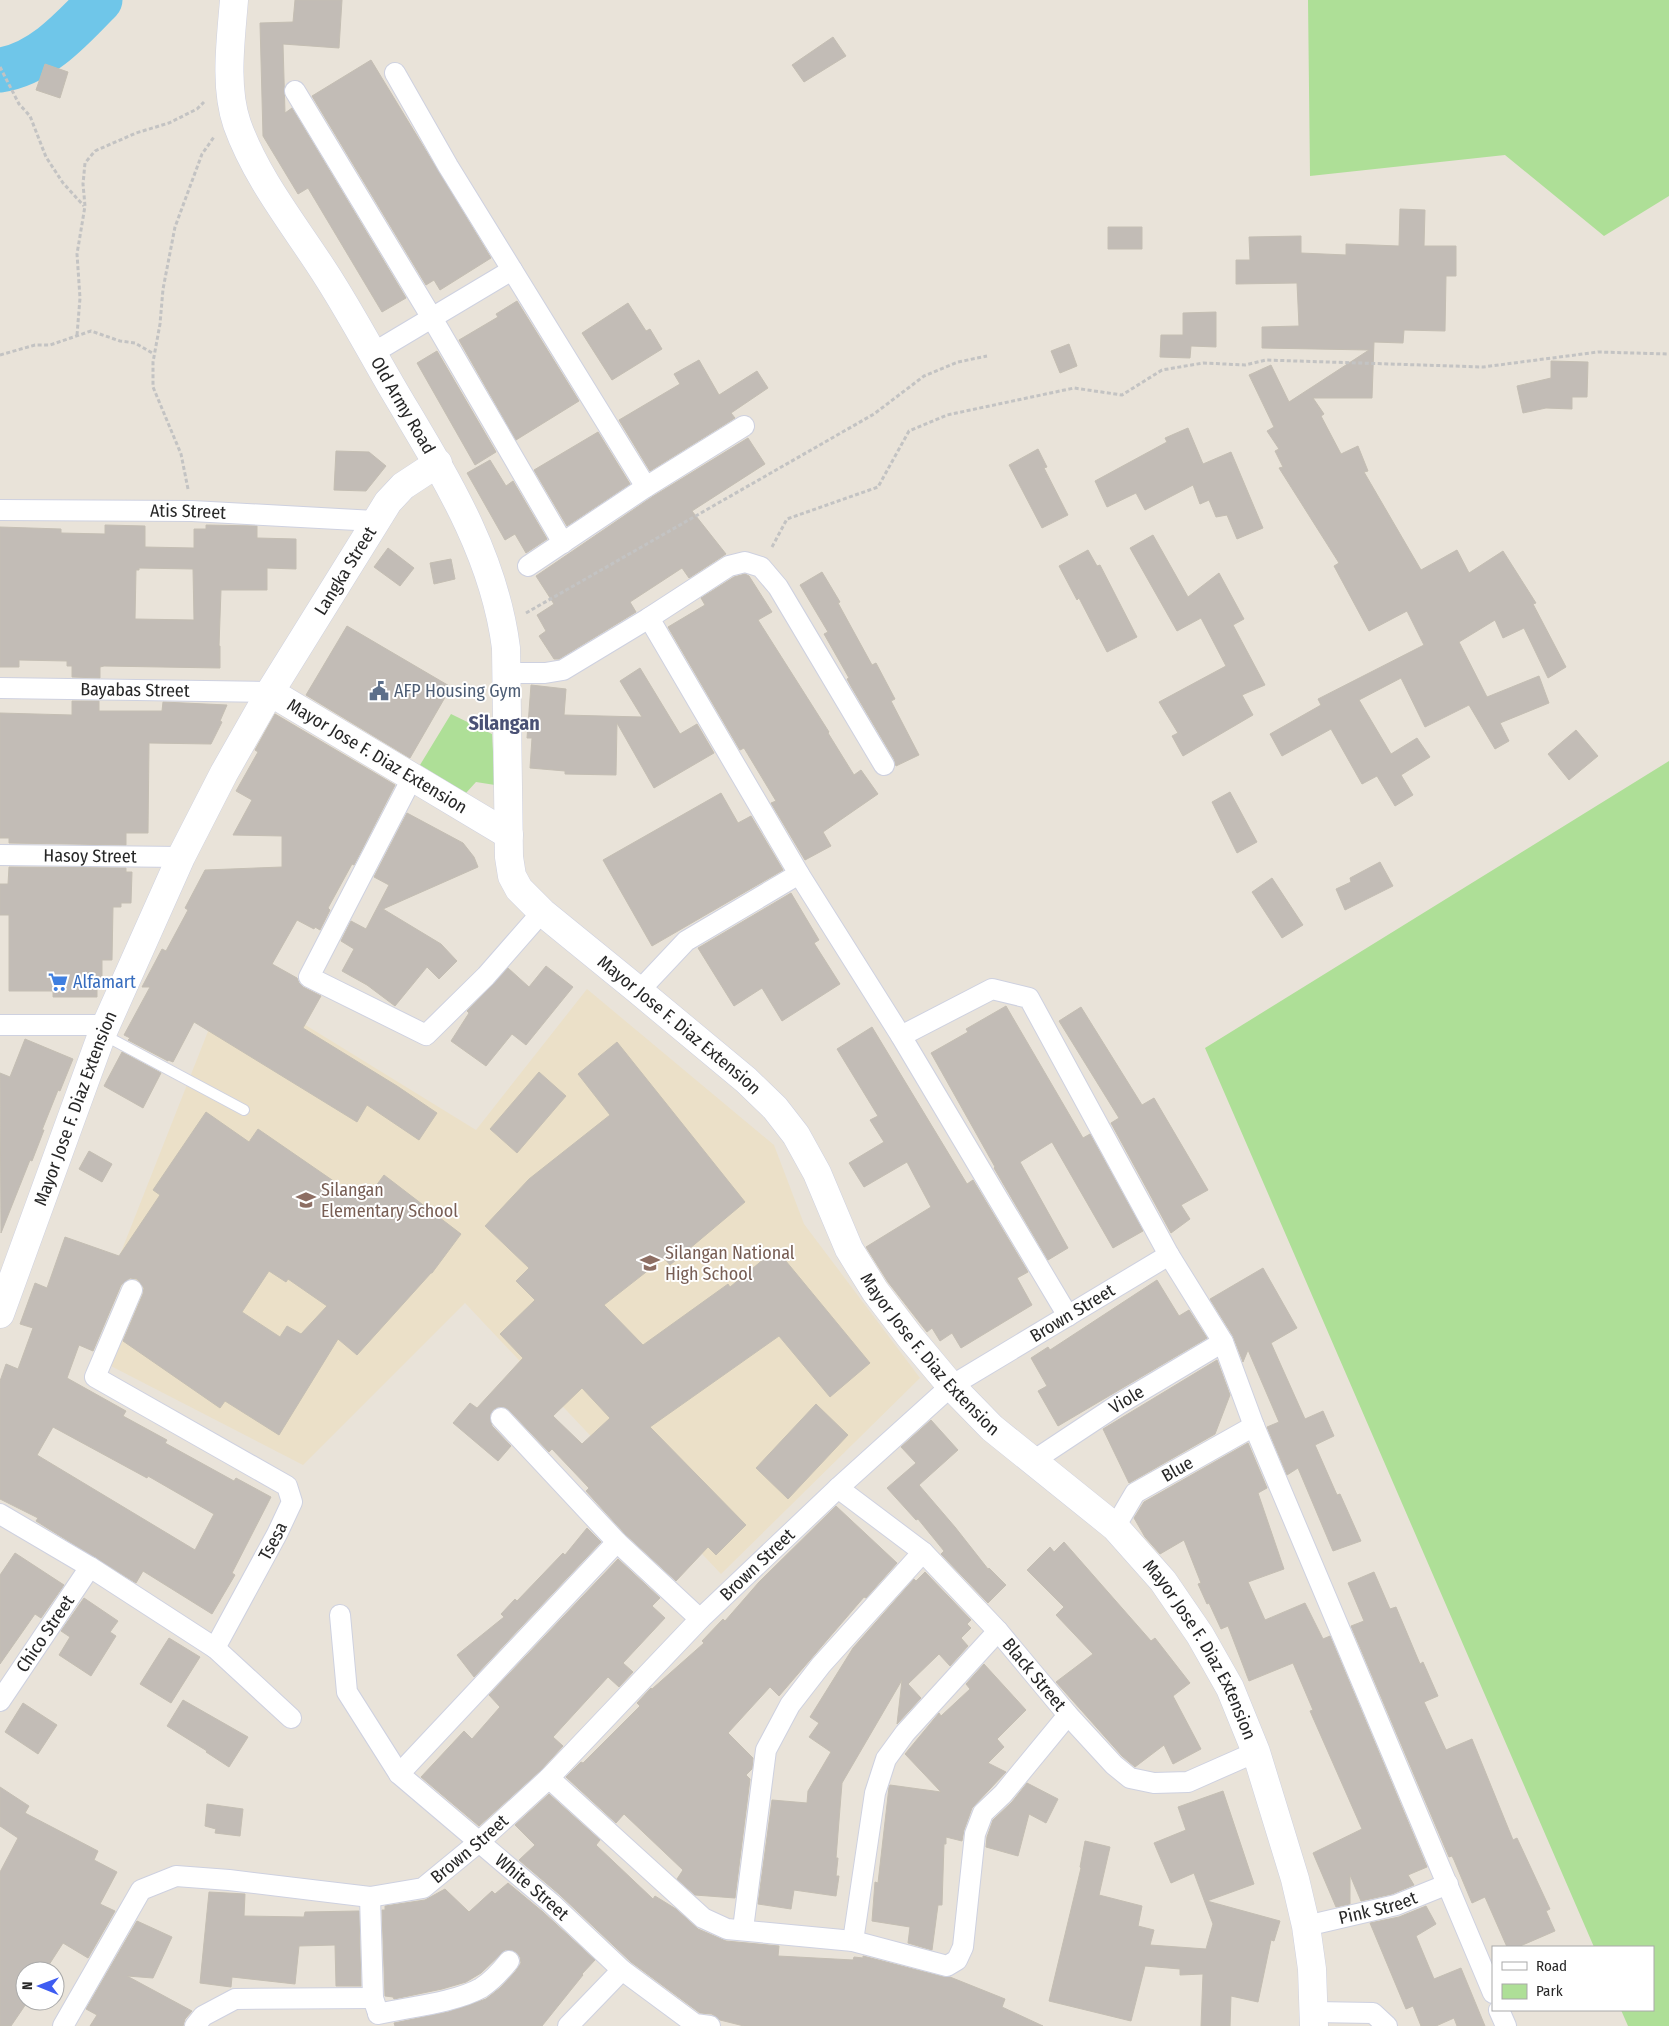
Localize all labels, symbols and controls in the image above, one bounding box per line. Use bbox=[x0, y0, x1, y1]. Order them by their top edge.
street label: Old Army Road bbox=[366, 353, 440, 458]
street label: Atis Street bbox=[150, 500, 227, 524]
street label: Langka Street bbox=[309, 522, 381, 619]
street label: Bayabas Street bbox=[80, 678, 190, 702]
public building icon: AFP Housing Gym bbox=[368, 680, 390, 702]
place label: AFP Housing Gym bbox=[394, 680, 521, 702]
street label: Mayor Jose F. Diaz Extension bbox=[283, 694, 471, 818]
district label: Silangan bbox=[468, 711, 540, 735]
street label: Hasoy Street bbox=[43, 844, 137, 868]
street label: Mayor Jose F. Diaz Extension bbox=[593, 951, 765, 1099]
supermarket icon: Alfamart bbox=[47, 971, 69, 993]
place label: Alfamart bbox=[73, 971, 136, 993]
street label: Mayor Jose F. Diaz Extension bbox=[29, 1008, 122, 1209]
place label: Silangan Elementary School bbox=[321, 1179, 458, 1222]
school or university icon: Silangan Elementary School bbox=[295, 1189, 317, 1211]
place label: Silangan National High School bbox=[665, 1242, 795, 1285]
school or university icon: Silangan National High School bbox=[639, 1252, 661, 1274]
street label: Mayor Jose F. Diaz Extension bbox=[856, 1269, 1004, 1440]
street label: Brown Street bbox=[1026, 1279, 1119, 1347]
street label: Viole bbox=[1105, 1381, 1148, 1418]
street label: Blue bbox=[1158, 1451, 1197, 1487]
street label: Tsesa bbox=[254, 1518, 292, 1564]
street label: Brown Street bbox=[715, 1524, 799, 1605]
street label: Mayor Jose F. Diaz Extension bbox=[1138, 1555, 1261, 1743]
street label: Chico Street bbox=[11, 1591, 79, 1677]
street label: Black Street bbox=[998, 1634, 1071, 1715]
street label: Brown Street bbox=[426, 1810, 513, 1888]
street label: White Street bbox=[490, 1849, 574, 1925]
street label: Pink Street bbox=[1336, 1887, 1420, 1929]
legend bbox=[1492, 1946, 1654, 2011]
text: Road bbox=[1536, 1957, 1567, 1975]
north arrow bbox=[15, 1961, 65, 2011]
text: N bbox=[19, 1981, 36, 1990]
text: Park bbox=[1536, 1982, 1563, 2000]

